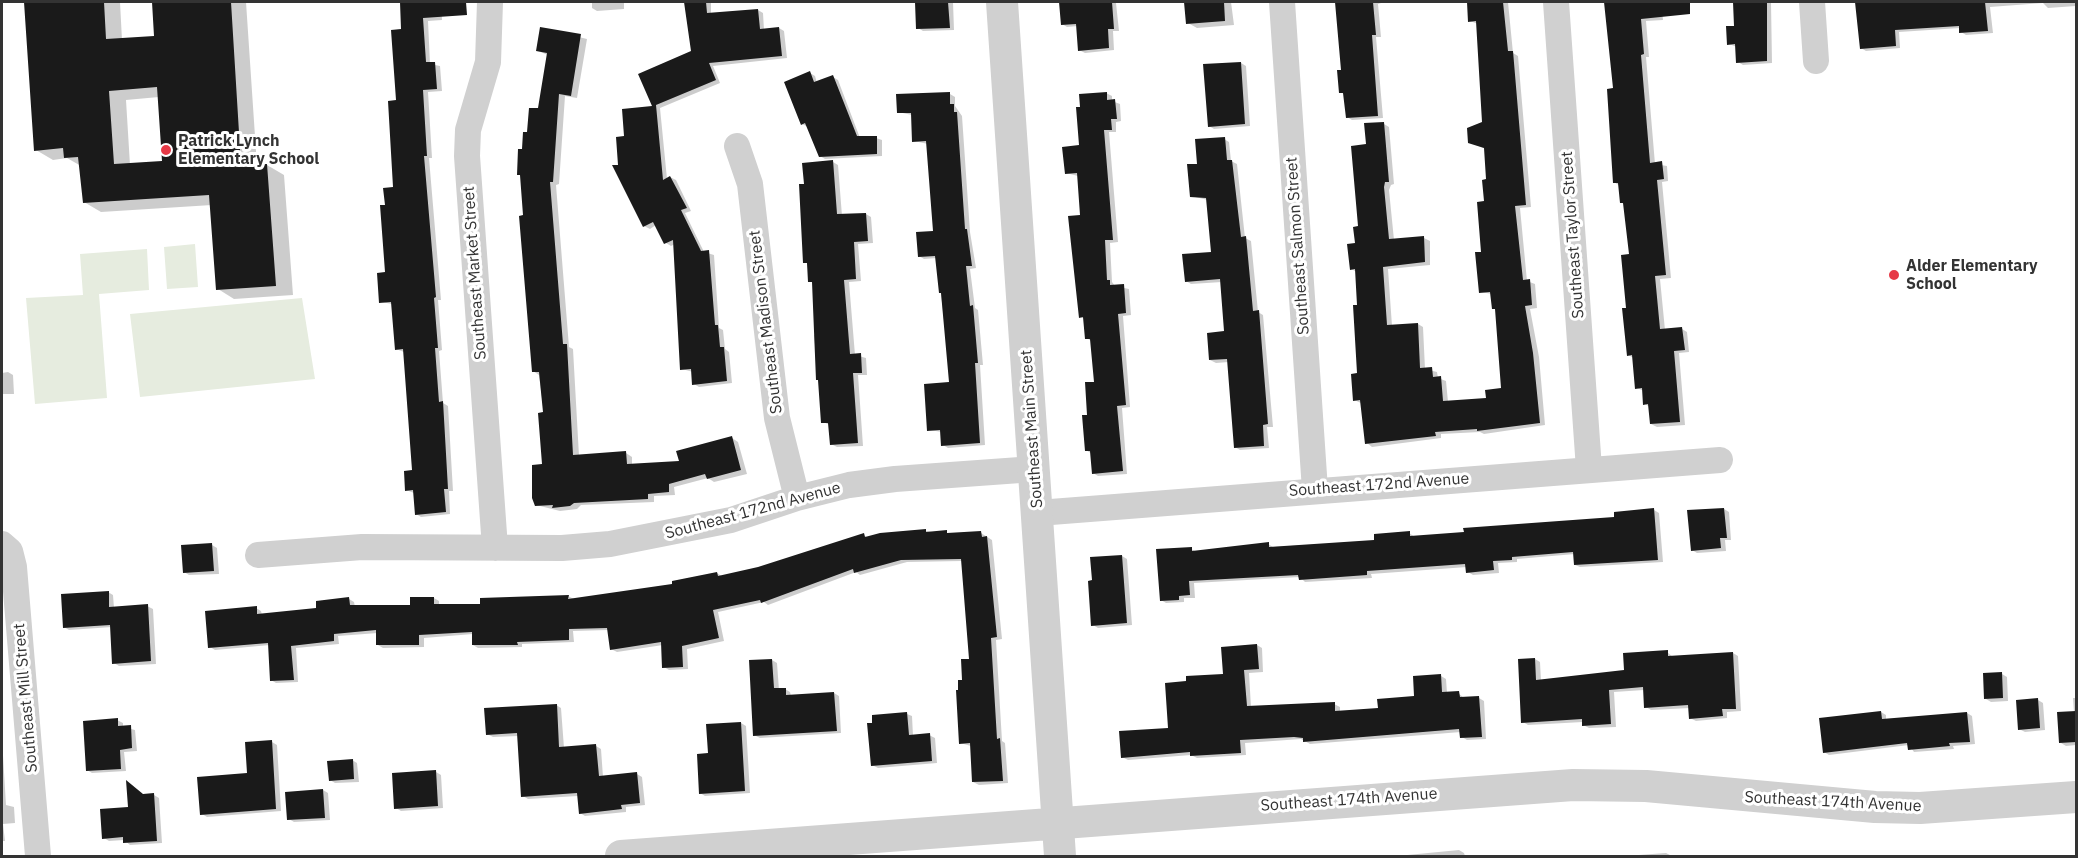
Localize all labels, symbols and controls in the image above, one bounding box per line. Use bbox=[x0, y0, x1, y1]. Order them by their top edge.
place label: Patrick Lynch Elementary School bbox=[178, 131, 319, 169]
marker: Patrick Lynch Elementary School bbox=[159, 143, 173, 157]
street label: Southeast Taylor Street bbox=[1558, 151, 1588, 319]
street label: Southeast Salmon Street bbox=[1282, 156, 1314, 336]
street label: Southeast Market Street bbox=[459, 186, 491, 360]
street label: Southeast Madison Street bbox=[745, 229, 787, 415]
place label: Alder Elementary School bbox=[1906, 256, 2038, 294]
marker: Alder Elementary School bbox=[1887, 268, 1901, 282]
street label: Southeast Main Street bbox=[1017, 349, 1047, 509]
street label: Southeast 172nd Avenue bbox=[1288, 469, 1470, 501]
street label: Southeast 172nd Avenue bbox=[663, 478, 843, 544]
street label: Southeast Mill Street bbox=[10, 623, 42, 773]
street label: Southeast 174th Avenue bbox=[1260, 784, 1438, 816]
street label: Southeast 174th Avenue bbox=[1744, 788, 1922, 816]

